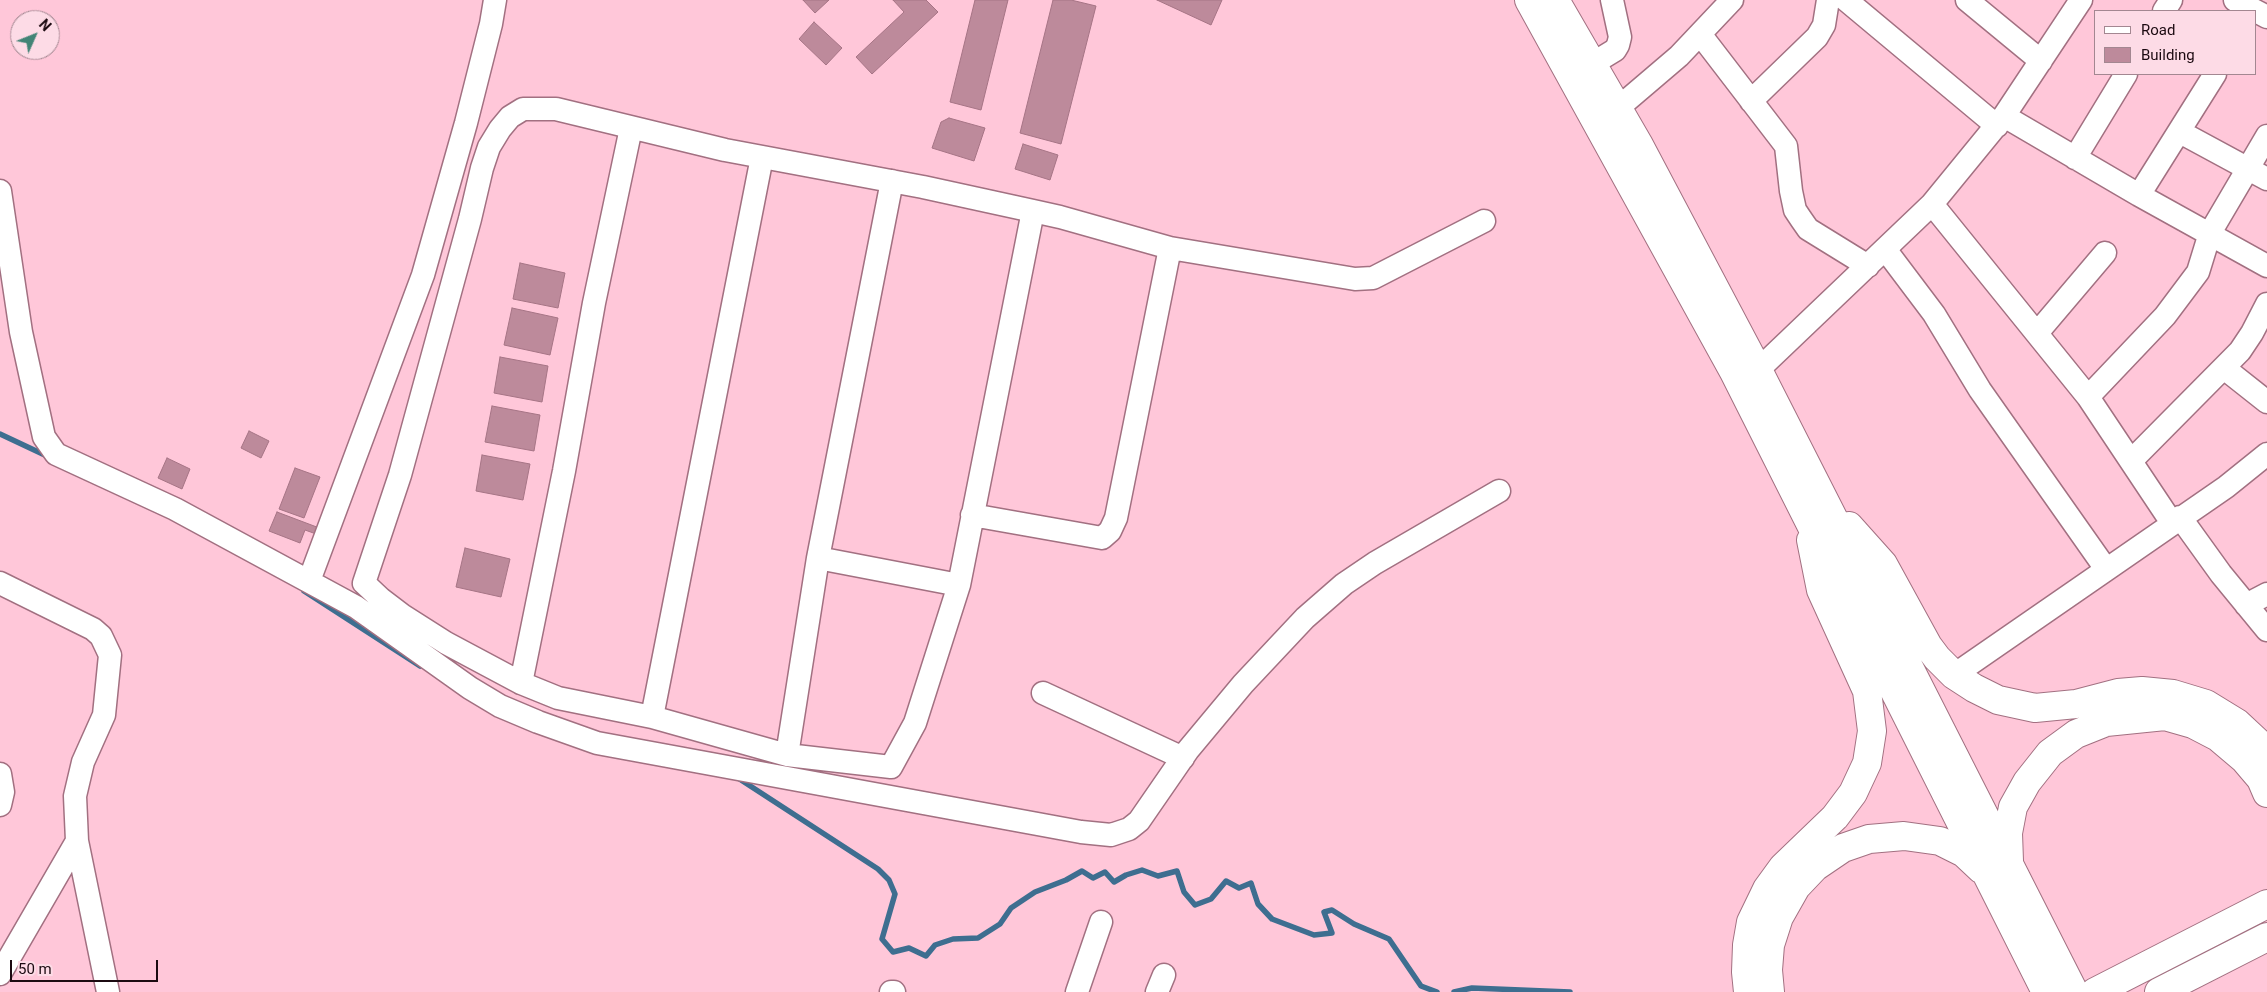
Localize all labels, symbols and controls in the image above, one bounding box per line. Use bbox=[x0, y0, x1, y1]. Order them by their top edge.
north arrow bbox=[10, 10, 60, 60]
legend bbox=[2094, 10, 2257, 75]
text: N bbox=[36, 16, 54, 34]
text: Road bbox=[2141, 21, 2175, 39]
text: Building bbox=[2141, 46, 2195, 64]
scale bar bbox=[12, 950, 160, 982]
text: 50 m bbox=[18, 960, 52, 978]

